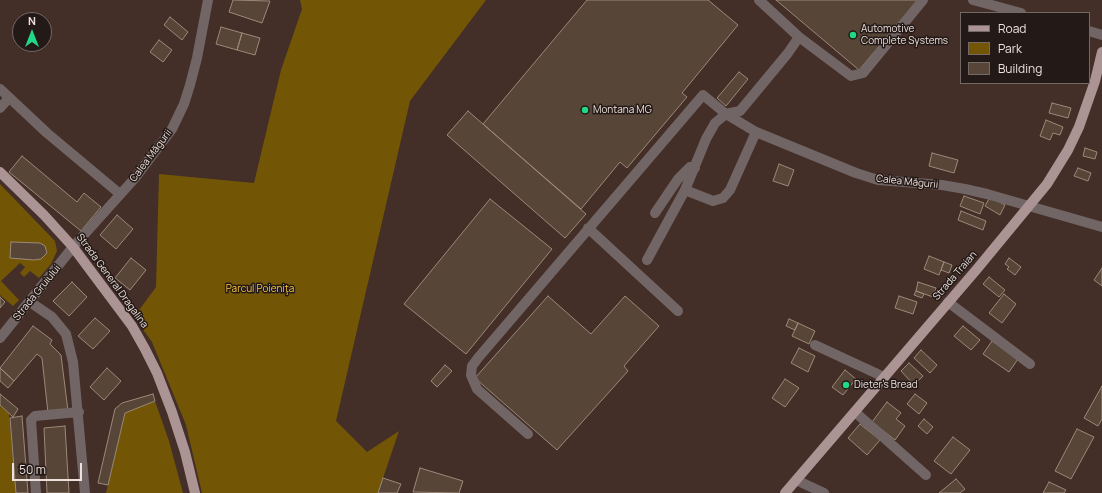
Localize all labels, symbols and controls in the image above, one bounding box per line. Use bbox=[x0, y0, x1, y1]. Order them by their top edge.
north arrow bbox=[12, 12, 52, 52]
legend bbox=[960, 12, 1090, 84]
text: N bbox=[28, 13, 36, 28]
text: Road bbox=[998, 20, 1026, 37]
place label: Automotive Complete Systems bbox=[861, 23, 948, 46]
marker: Automotive Complete Systems bbox=[848, 30, 858, 40]
text: Park bbox=[998, 40, 1022, 57]
text: Building bbox=[998, 60, 1042, 77]
place label: Montana MG bbox=[593, 104, 652, 116]
marker: Montana MG bbox=[580, 105, 590, 115]
street label: Calea Măgurii bbox=[127, 127, 175, 185]
street label: Calea Măgurii bbox=[875, 173, 939, 191]
street label: Strada General Dragalina bbox=[74, 231, 150, 331]
street label: Strada Traian bbox=[931, 249, 979, 303]
street label: Strada Gruiului bbox=[11, 263, 63, 323]
park label: Parcul Poieniţa bbox=[226, 283, 294, 295]
place label: Dieter’s Bread bbox=[854, 379, 918, 391]
marker: Dieter’s Bread bbox=[841, 380, 851, 390]
scale bar bbox=[14, 455, 84, 481]
text: 50 m bbox=[19, 461, 46, 478]

